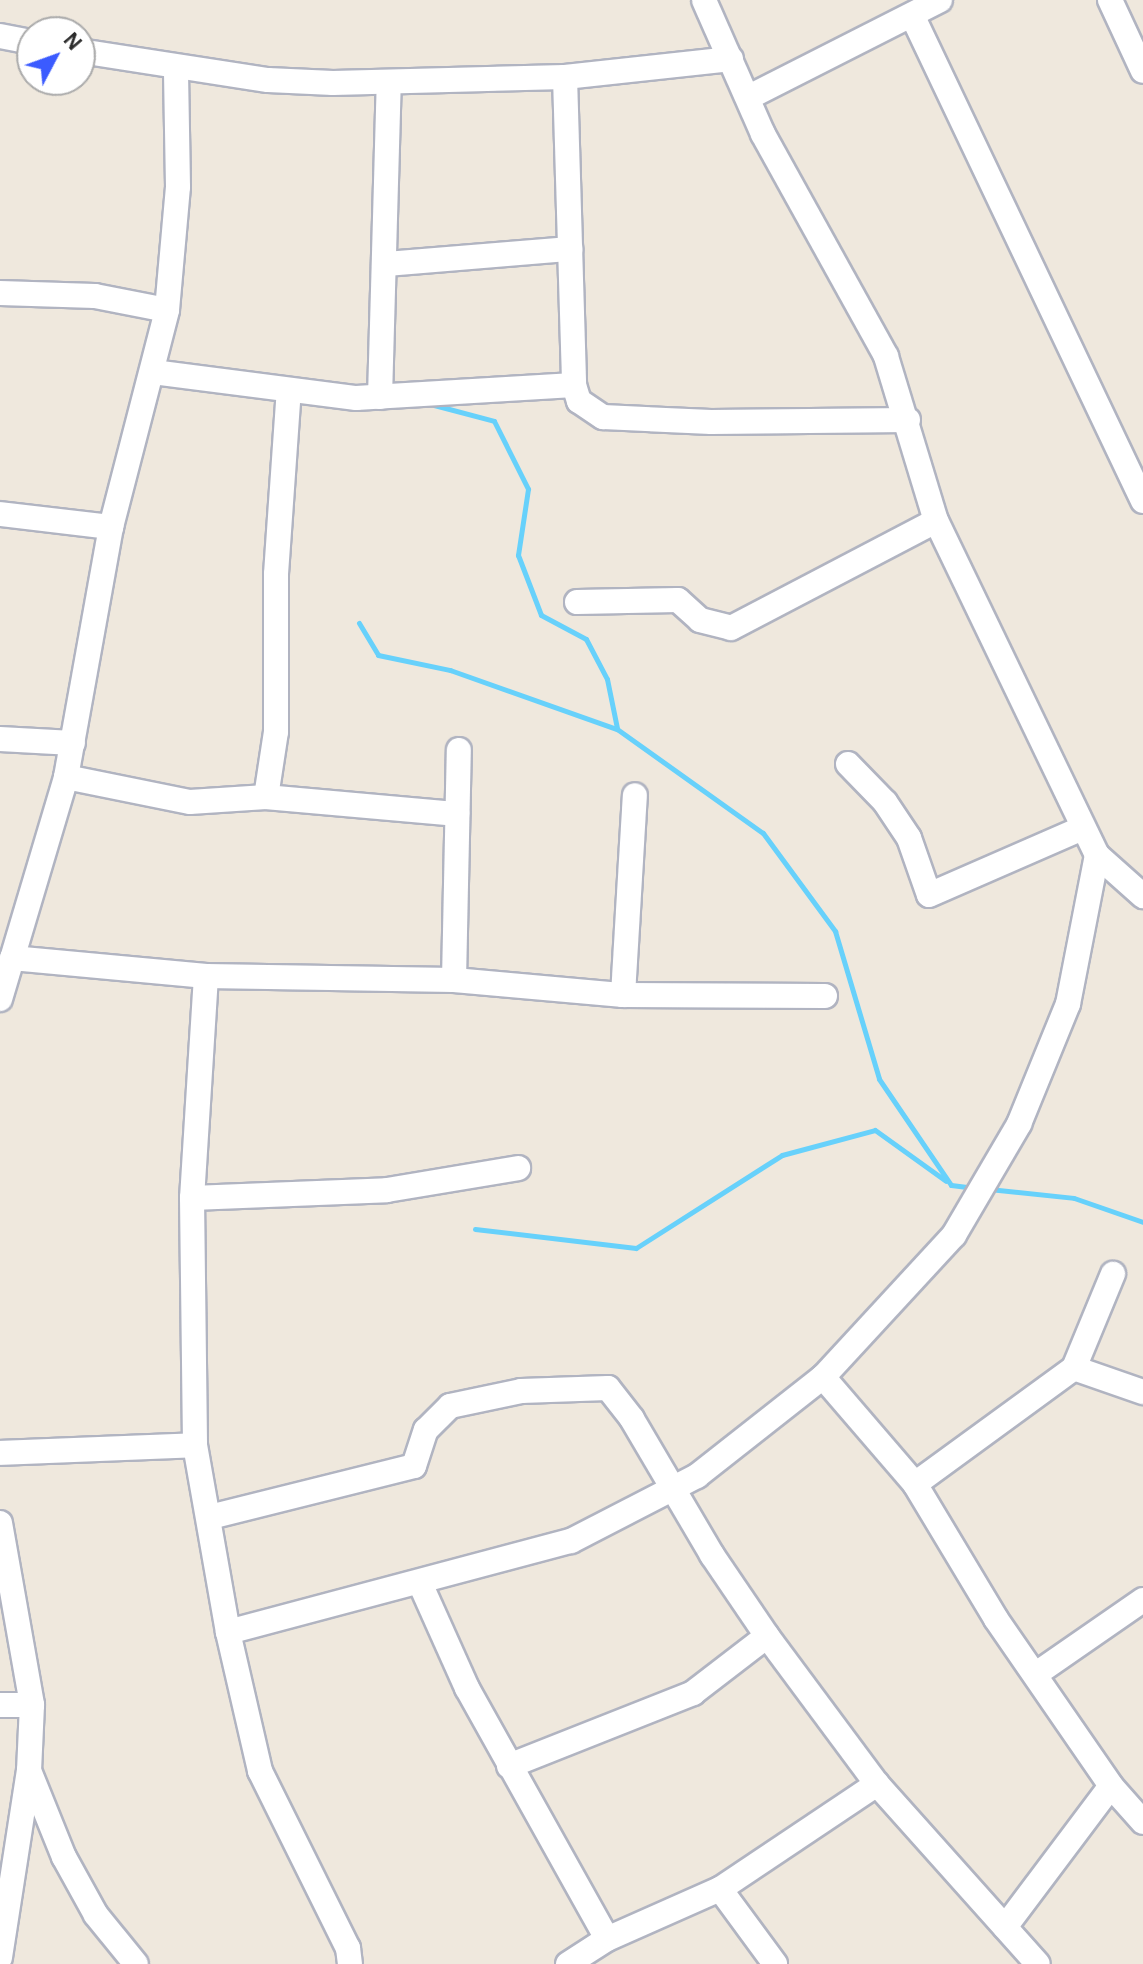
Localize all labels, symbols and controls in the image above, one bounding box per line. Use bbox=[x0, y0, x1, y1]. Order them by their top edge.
north arrow bbox=[16, 16, 96, 96]
text: N bbox=[59, 29, 86, 55]

